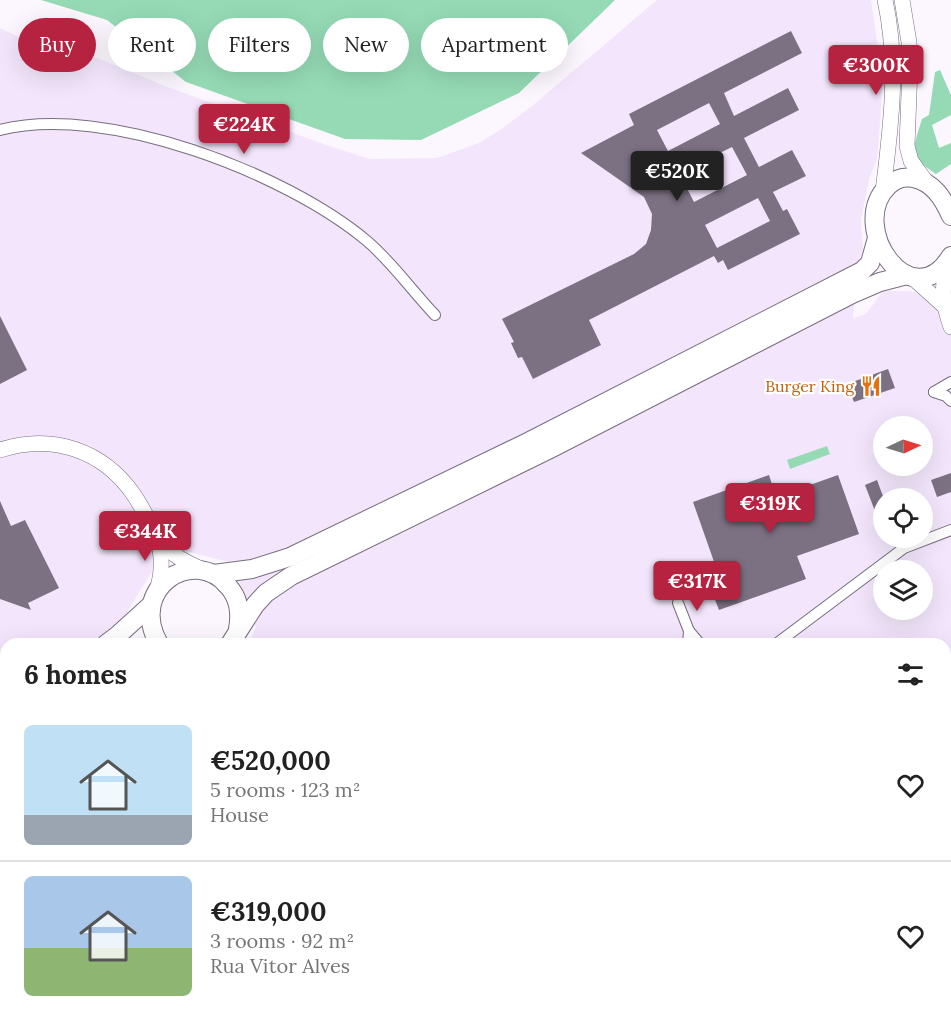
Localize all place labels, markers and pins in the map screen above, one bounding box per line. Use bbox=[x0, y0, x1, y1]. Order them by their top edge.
pin: €300K bbox=[834, 45, 918, 96]
pin: €224K bbox=[202, 104, 286, 155]
pin: €520K bbox=[635, 151, 719, 202]
restaurant icon: Burger King bbox=[859, 374, 883, 398]
place label: Burger King bbox=[765, 376, 855, 396]
pin: €319K bbox=[728, 483, 812, 534]
pin: €344K bbox=[103, 511, 187, 562]
pin: €317K bbox=[655, 561, 739, 612]

